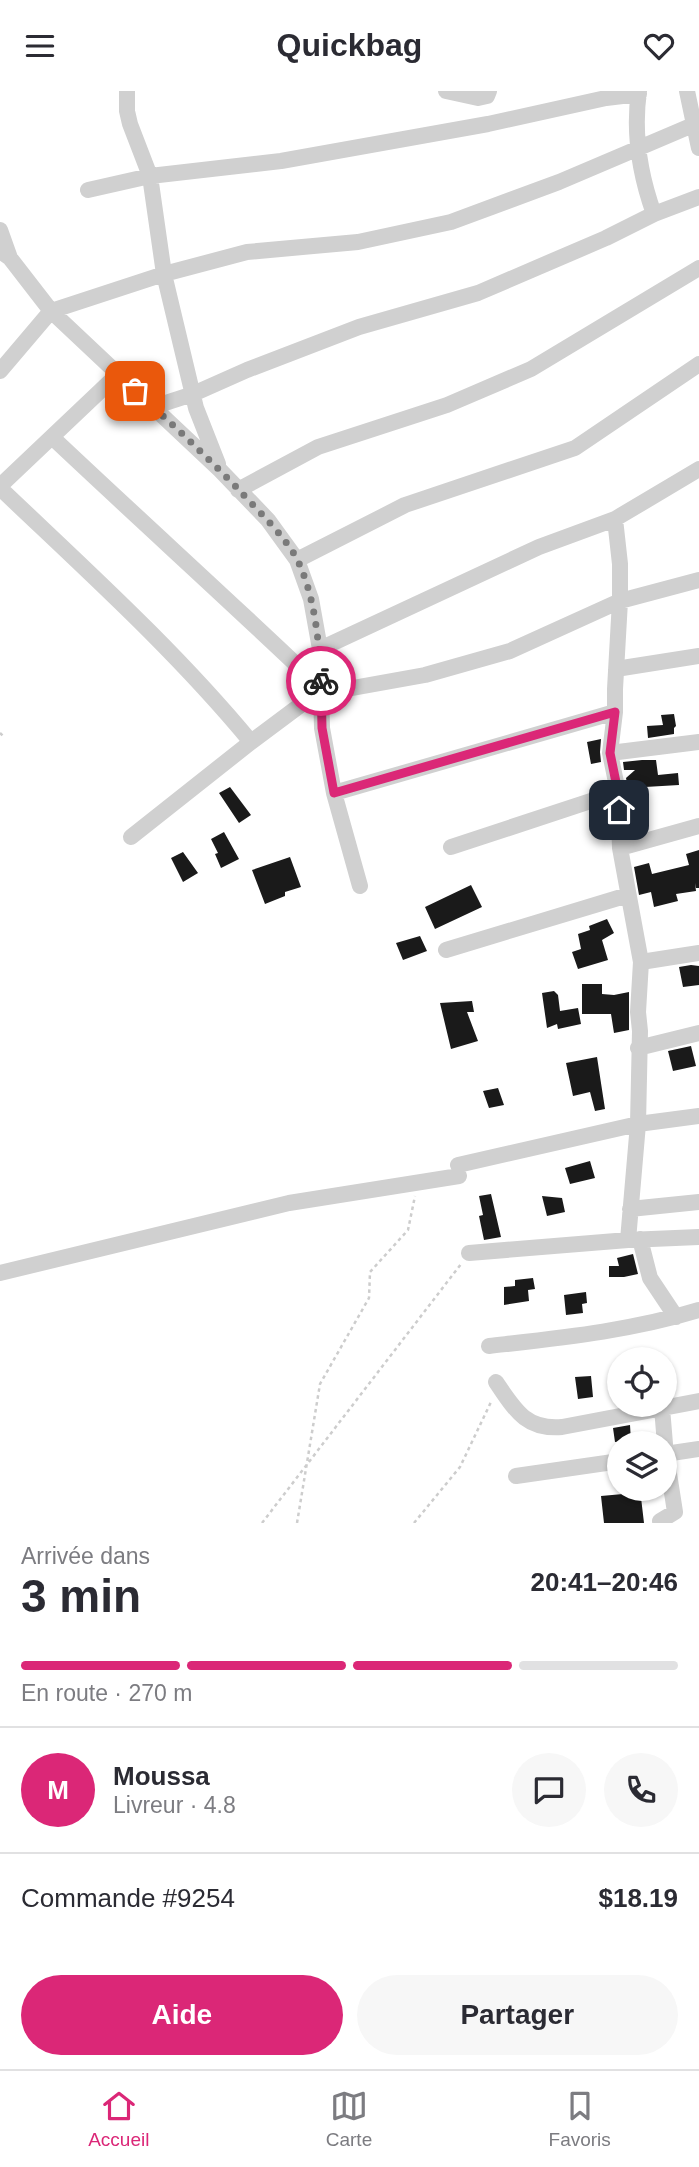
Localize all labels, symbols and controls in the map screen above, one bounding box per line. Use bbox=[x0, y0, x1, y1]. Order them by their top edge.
icon: menu bbox=[21, 27, 59, 65]
text: Quickbag bbox=[277, 27, 422, 63]
icon: heart bbox=[640, 27, 678, 65]
pin bbox=[105, 361, 165, 421]
icon: bag bbox=[116, 372, 154, 410]
courier bbox=[286, 646, 356, 716]
icon: bike bbox=[302, 662, 340, 700]
pin bbox=[589, 780, 649, 840]
icon: home bbox=[600, 791, 638, 829]
map controls bbox=[607, 1347, 677, 1501]
button: locate bbox=[607, 1347, 677, 1417]
button: layers bbox=[607, 1431, 677, 1501]
text: Arrivée dans bbox=[21, 1543, 150, 1569]
text: 20:41–20:46 bbox=[531, 1567, 678, 1597]
text: 3 min bbox=[21, 1570, 141, 1622]
text: En route · 270 m bbox=[21, 1680, 192, 1706]
button: chat bbox=[512, 1753, 586, 1827]
button: phone bbox=[604, 1753, 678, 1827]
text: Moussa bbox=[113, 1761, 210, 1791]
text: M bbox=[47, 1775, 69, 1805]
text: Livreur · 4.8 bbox=[113, 1792, 236, 1818]
text: Commande #9254 bbox=[21, 1883, 235, 1913]
text: $18.19 bbox=[598, 1883, 678, 1913]
button: Aide bbox=[21, 1975, 343, 2055]
button: Partager bbox=[357, 1975, 678, 2055]
tab: Accueil bbox=[88, 2087, 149, 2151]
tab: Carte bbox=[326, 2087, 372, 2151]
tab: Favoris bbox=[549, 2087, 611, 2151]

